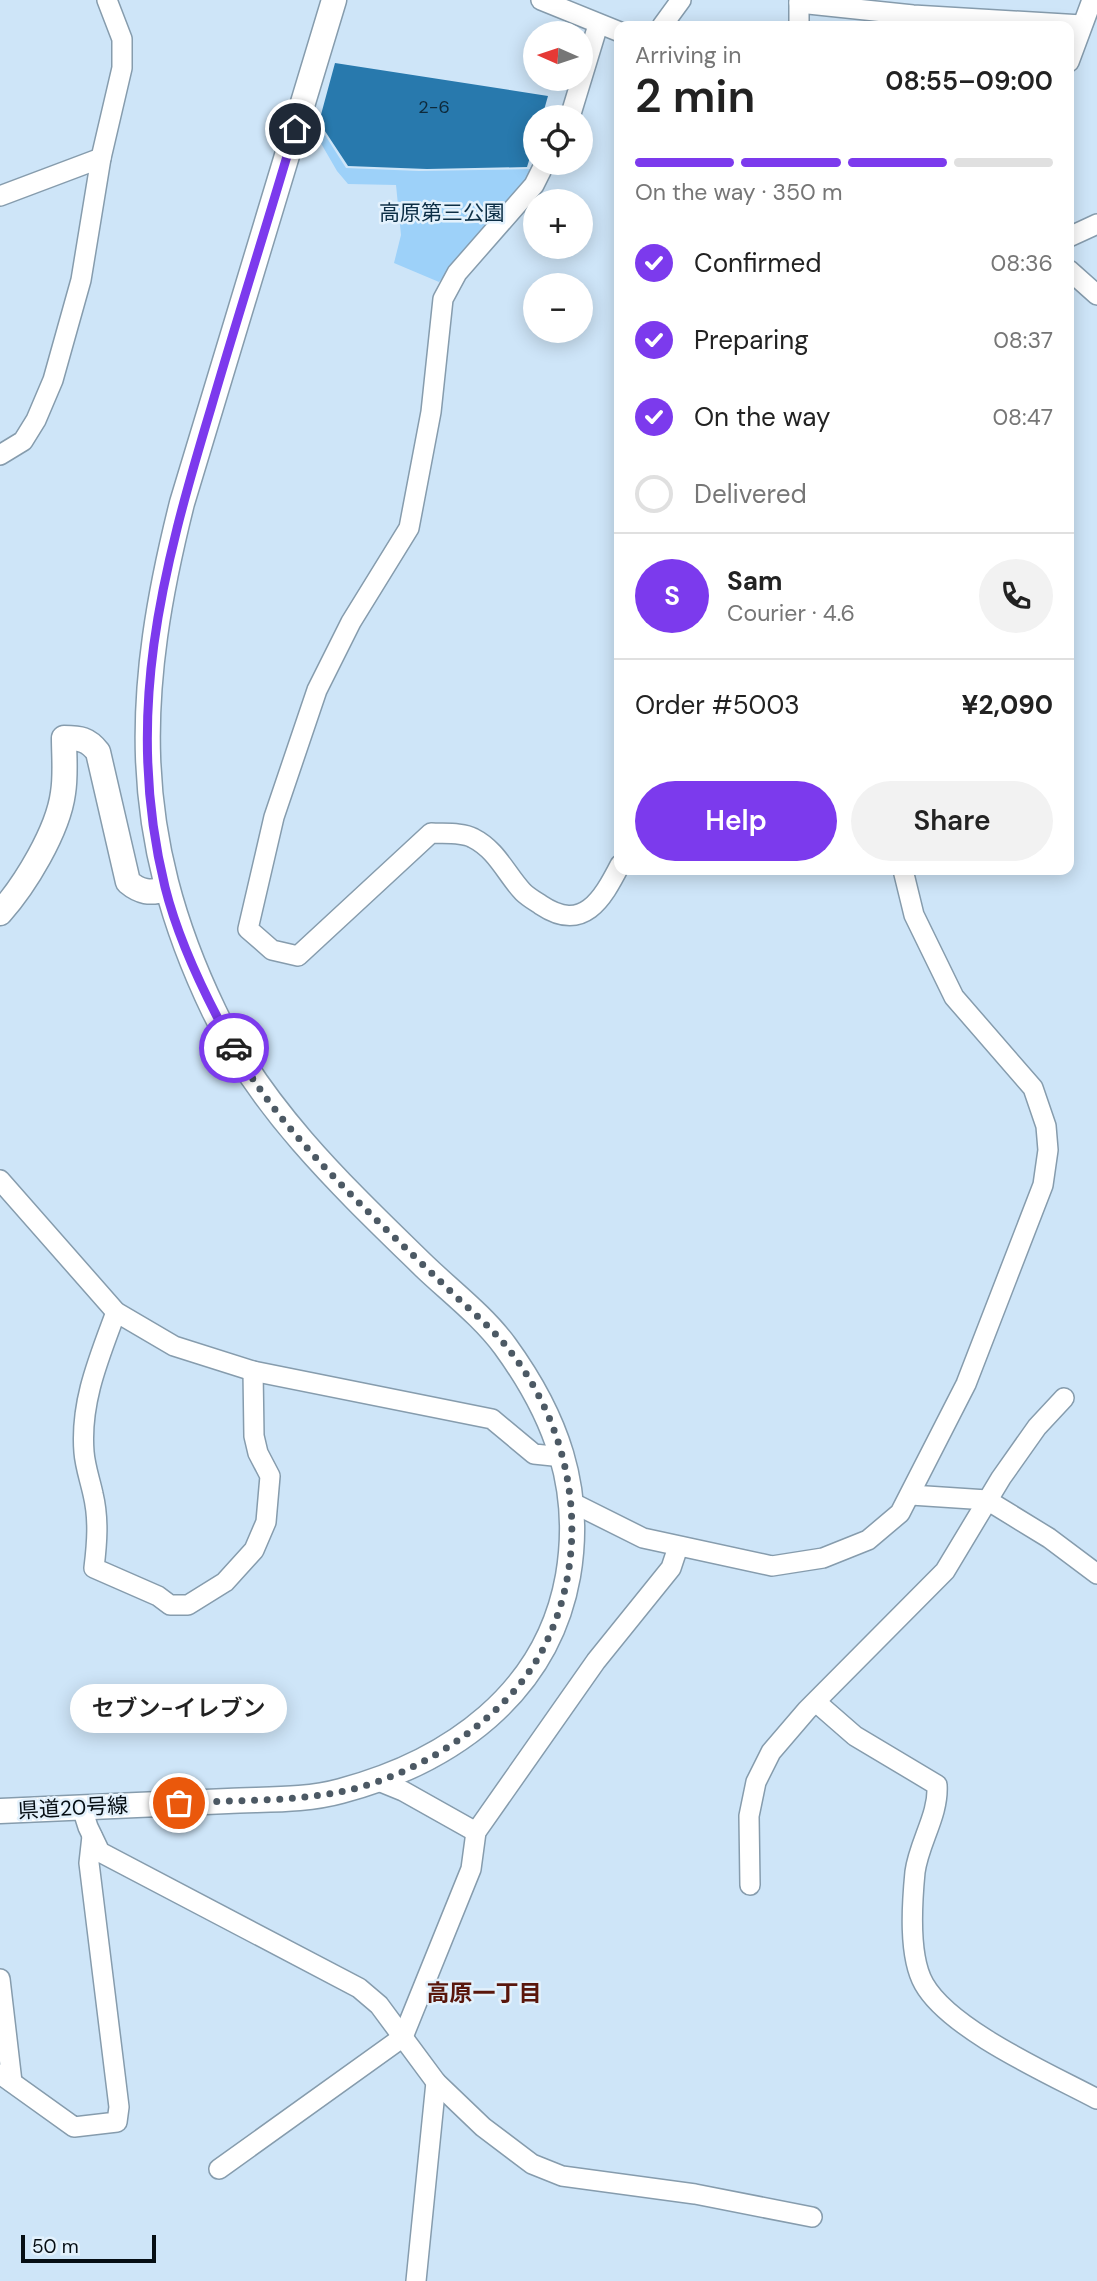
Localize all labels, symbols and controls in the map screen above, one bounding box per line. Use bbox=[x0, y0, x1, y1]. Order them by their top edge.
north arrow bbox=[523, 21, 593, 91]
map controls bbox=[523, 21, 593, 343]
text: Arriving in bbox=[635, 40, 741, 70]
text: 08:55–09:00 bbox=[885, 64, 1053, 98]
text: 2 min bbox=[635, 66, 755, 126]
house number: 2-6 bbox=[418, 95, 450, 119]
pin bbox=[265, 99, 325, 159]
button: locate bbox=[523, 105, 593, 175]
icon: home bbox=[276, 110, 314, 148]
text: On the way · 350 m bbox=[635, 177, 842, 207]
button: + bbox=[523, 189, 593, 259]
park label: 高原第三公園 bbox=[379, 199, 505, 227]
icon: check bbox=[635, 244, 673, 282]
text: Confirmed bbox=[694, 246, 821, 280]
text: 08:36 bbox=[991, 248, 1053, 278]
button: − bbox=[523, 273, 593, 343]
icon: check bbox=[635, 321, 673, 359]
text: Preparing bbox=[694, 323, 809, 357]
text: 08:37 bbox=[993, 325, 1053, 355]
icon: check bbox=[635, 398, 673, 436]
text: On the way bbox=[694, 400, 830, 434]
text: 08:47 bbox=[992, 402, 1053, 432]
text: Delivered bbox=[694, 477, 807, 511]
button: phone bbox=[979, 559, 1053, 633]
text: Sam bbox=[727, 564, 782, 598]
text: S bbox=[664, 579, 680, 613]
text: Courier · 4.6 bbox=[727, 598, 855, 628]
text: Order #5003 bbox=[635, 688, 800, 722]
text: ¥2,090 bbox=[962, 688, 1053, 722]
button: Help bbox=[635, 781, 837, 861]
button: Share bbox=[851, 781, 1053, 861]
courier bbox=[199, 1013, 269, 1083]
icon: car bbox=[215, 1029, 253, 1067]
callout: セブン-イレブン bbox=[71, 1684, 288, 1733]
text: セブン-イレブン bbox=[92, 1693, 266, 1723]
pin bbox=[149, 1773, 209, 1833]
icon: bag bbox=[160, 1784, 198, 1822]
street label: 県道20号線 bbox=[17, 1791, 129, 1825]
district label: 高原一丁目 bbox=[427, 1978, 542, 2008]
scale bar bbox=[21, 2232, 156, 2264]
text: 50 m bbox=[32, 2234, 79, 2259]

